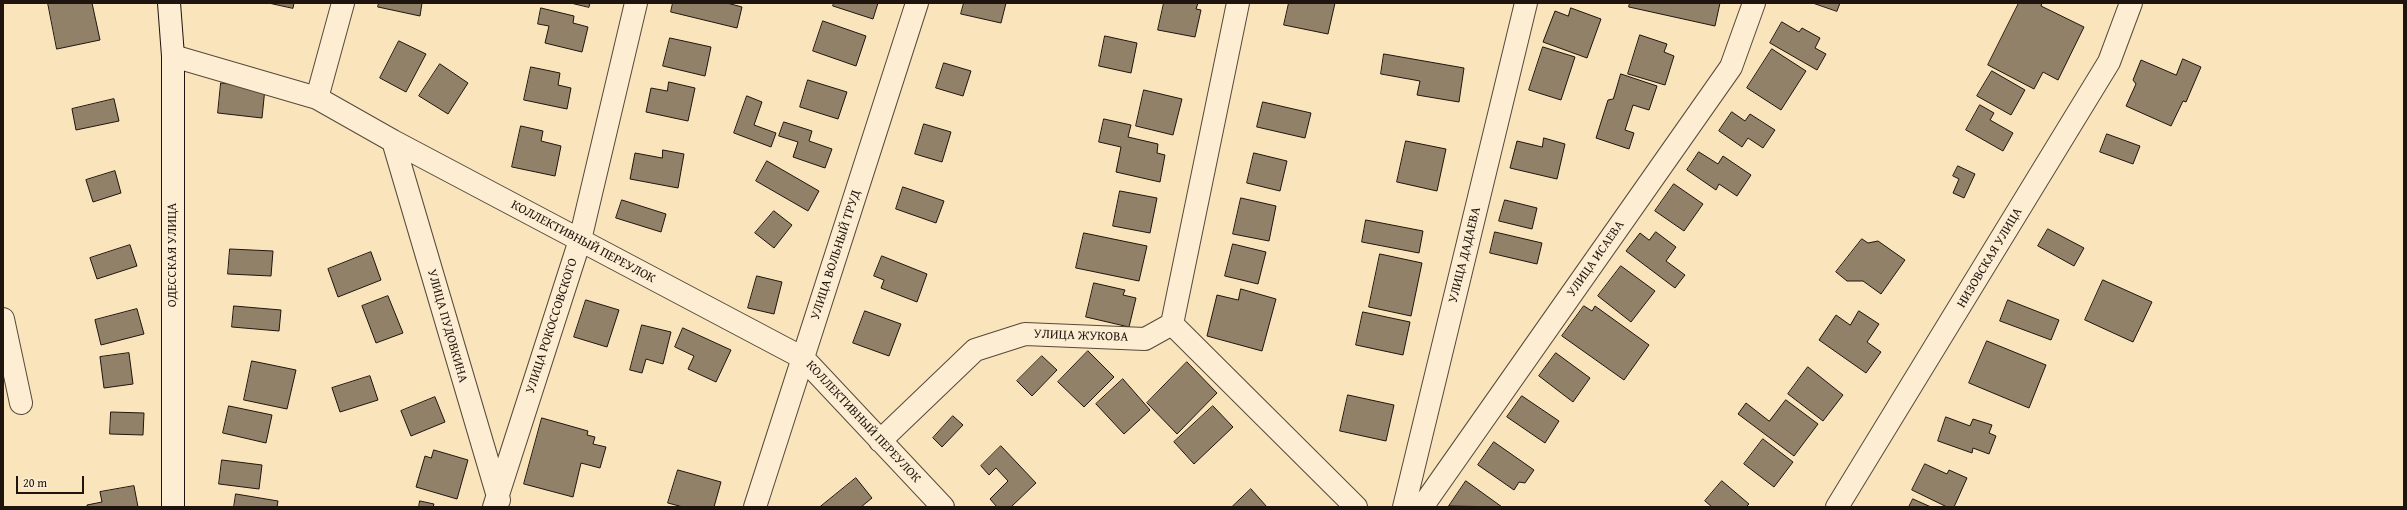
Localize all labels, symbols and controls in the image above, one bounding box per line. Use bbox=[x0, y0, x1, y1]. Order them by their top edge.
street label: УЛИЦА ВОЛЬНЫЙ ТРУД bbox=[808, 188, 864, 322]
street label: КОЛЛЕКТИВНЫЙ ПЕРЕУЛОК bbox=[508, 197, 658, 287]
street label: ОДЕССКАЯ УЛИЦА bbox=[165, 203, 181, 307]
street label: УЛИЦА ДАДАЕВА bbox=[1446, 205, 1484, 305]
street label: НИЗОВСКАЯ УЛИЦА bbox=[1954, 205, 2026, 311]
street label: УЛИЦА ИСАЕВА bbox=[1564, 218, 1628, 300]
street label: УЛИЦА РОКОССОВСКОГО bbox=[523, 256, 581, 396]
street label: УЛИЦА ПУДОВКИНА bbox=[423, 268, 471, 384]
street label: УЛИЦА ЖУКОВА bbox=[1033, 327, 1129, 345]
street label: КОЛЛЕКТИВНЫЙ ПЕРЕУЛОК bbox=[802, 358, 924, 486]
scale bar bbox=[18, 468, 86, 494]
text: 20 m bbox=[23, 474, 47, 491]

